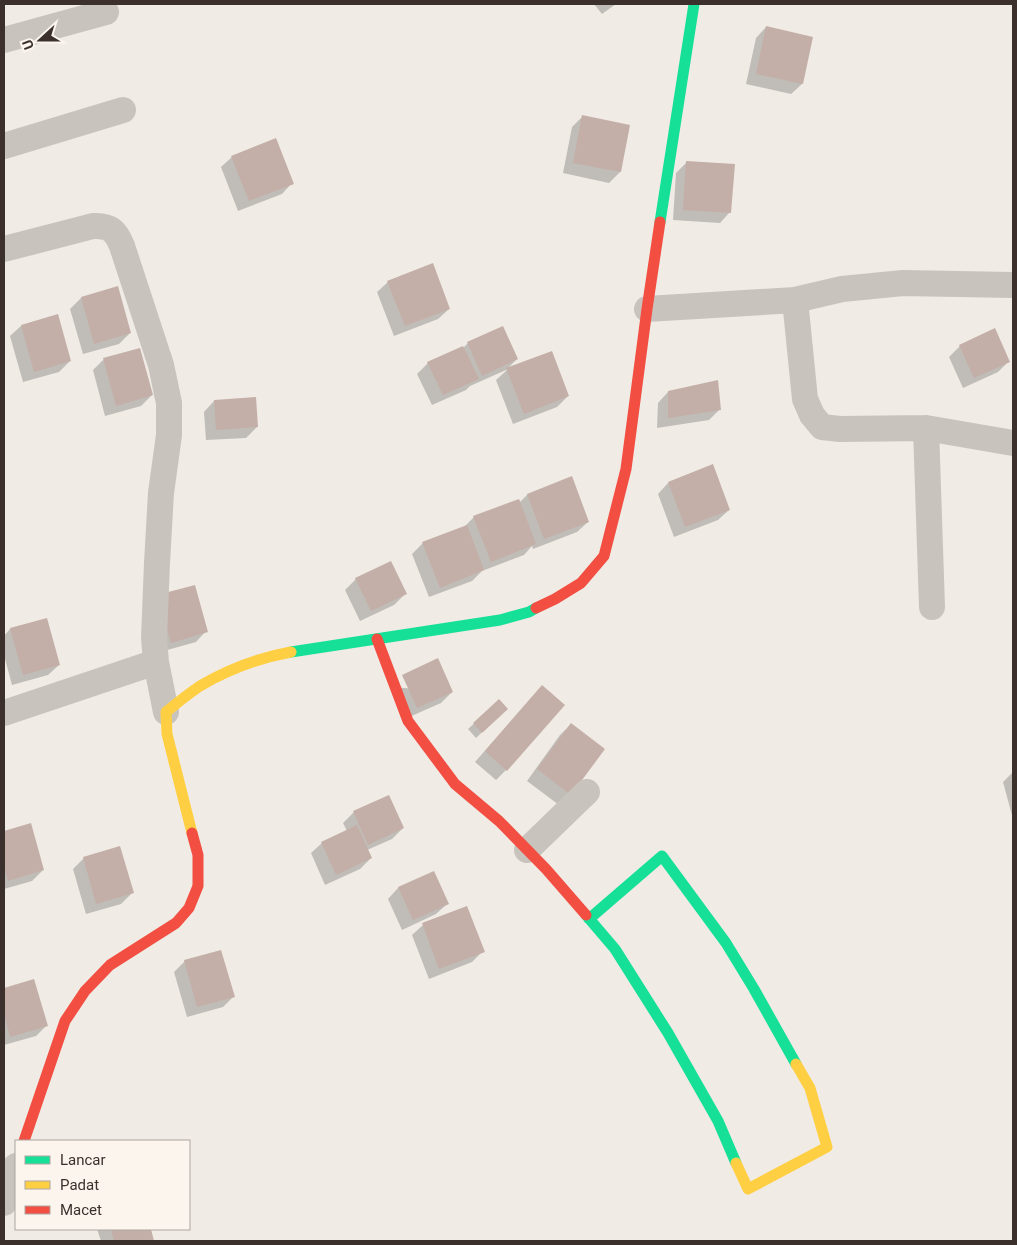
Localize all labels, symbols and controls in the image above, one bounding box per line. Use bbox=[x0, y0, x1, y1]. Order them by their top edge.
north arrow bbox=[15, 15, 65, 65]
text: U bbox=[19, 37, 37, 52]
legend bbox=[15, 1140, 190, 1230]
text: Lancar bbox=[60, 1151, 106, 1169]
text: Padat bbox=[60, 1176, 99, 1194]
text: Macet bbox=[60, 1201, 102, 1219]

